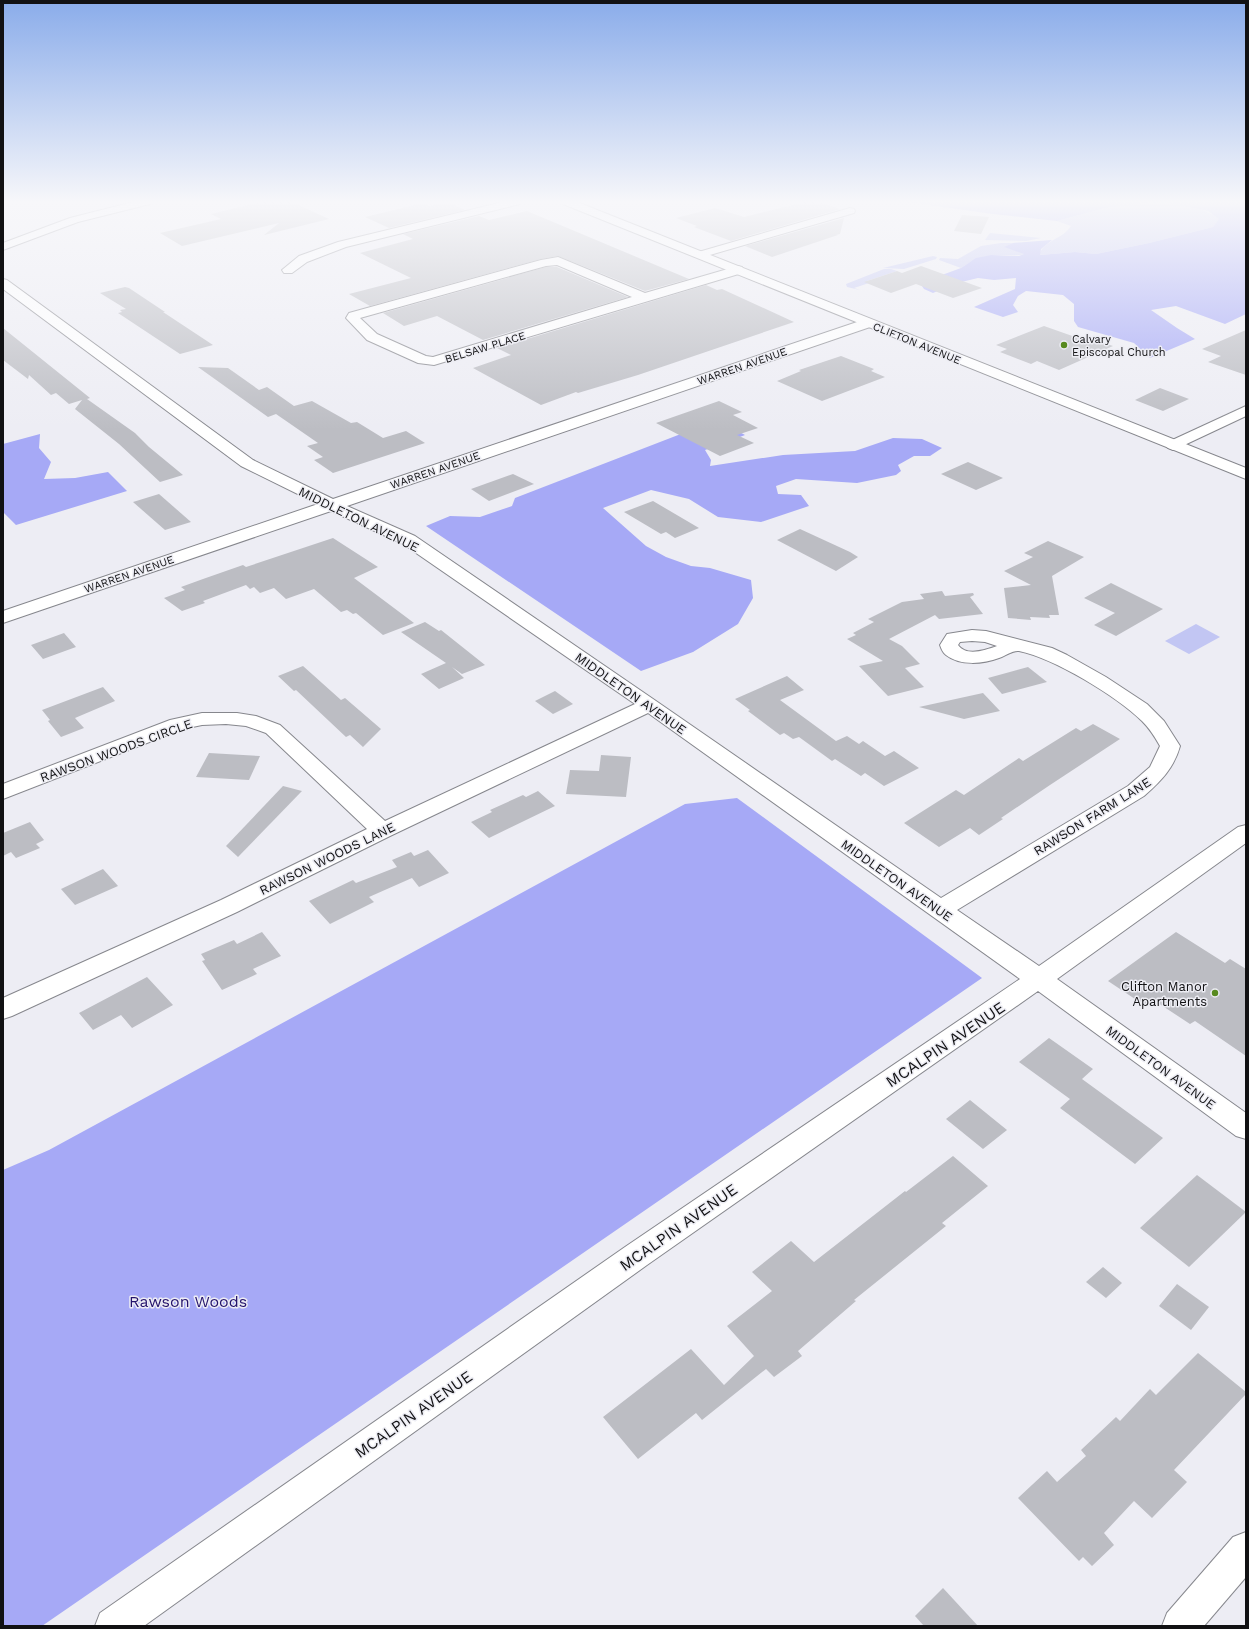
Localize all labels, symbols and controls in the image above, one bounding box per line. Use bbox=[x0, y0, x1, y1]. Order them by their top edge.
street label: CLIFTON AVENUE bbox=[871, 320, 963, 367]
street label: BELSAW PLACE bbox=[443, 329, 527, 366]
place label: Calvary Episcopal Church bbox=[1072, 333, 1166, 359]
marker: Calvary Episcopal Church bbox=[1059, 340, 1069, 350]
street label: WARREN AVENUE bbox=[696, 345, 789, 388]
street label: WARREN AVENUE bbox=[389, 449, 482, 492]
street label: MIDDLETON AVENUE bbox=[296, 484, 421, 555]
street label: WARREN AVENUE bbox=[83, 553, 176, 596]
street label: MIDDLETON AVENUE bbox=[572, 649, 689, 737]
street label: RAWSON WOODS CIRCLE bbox=[38, 716, 194, 785]
street label: RAWSON FARM LANE bbox=[1031, 774, 1154, 859]
street label: RAWSON WOODS LANE bbox=[257, 819, 397, 898]
street label: MIDDLETON AVENUE bbox=[838, 836, 955, 924]
place label: Clifton Manor Apartments bbox=[1121, 979, 1207, 1009]
marker: Clifton Manor Apartments bbox=[1210, 988, 1220, 998]
street label: MCALPIN AVENUE bbox=[882, 998, 1008, 1091]
street label: MIDDLETON AVENUE bbox=[1103, 1023, 1219, 1112]
street label: MCALPIN AVENUE bbox=[616, 1180, 741, 1275]
park label: Rawson Woods bbox=[129, 1292, 247, 1311]
street label: MCALPIN AVENUE bbox=[351, 1367, 476, 1462]

